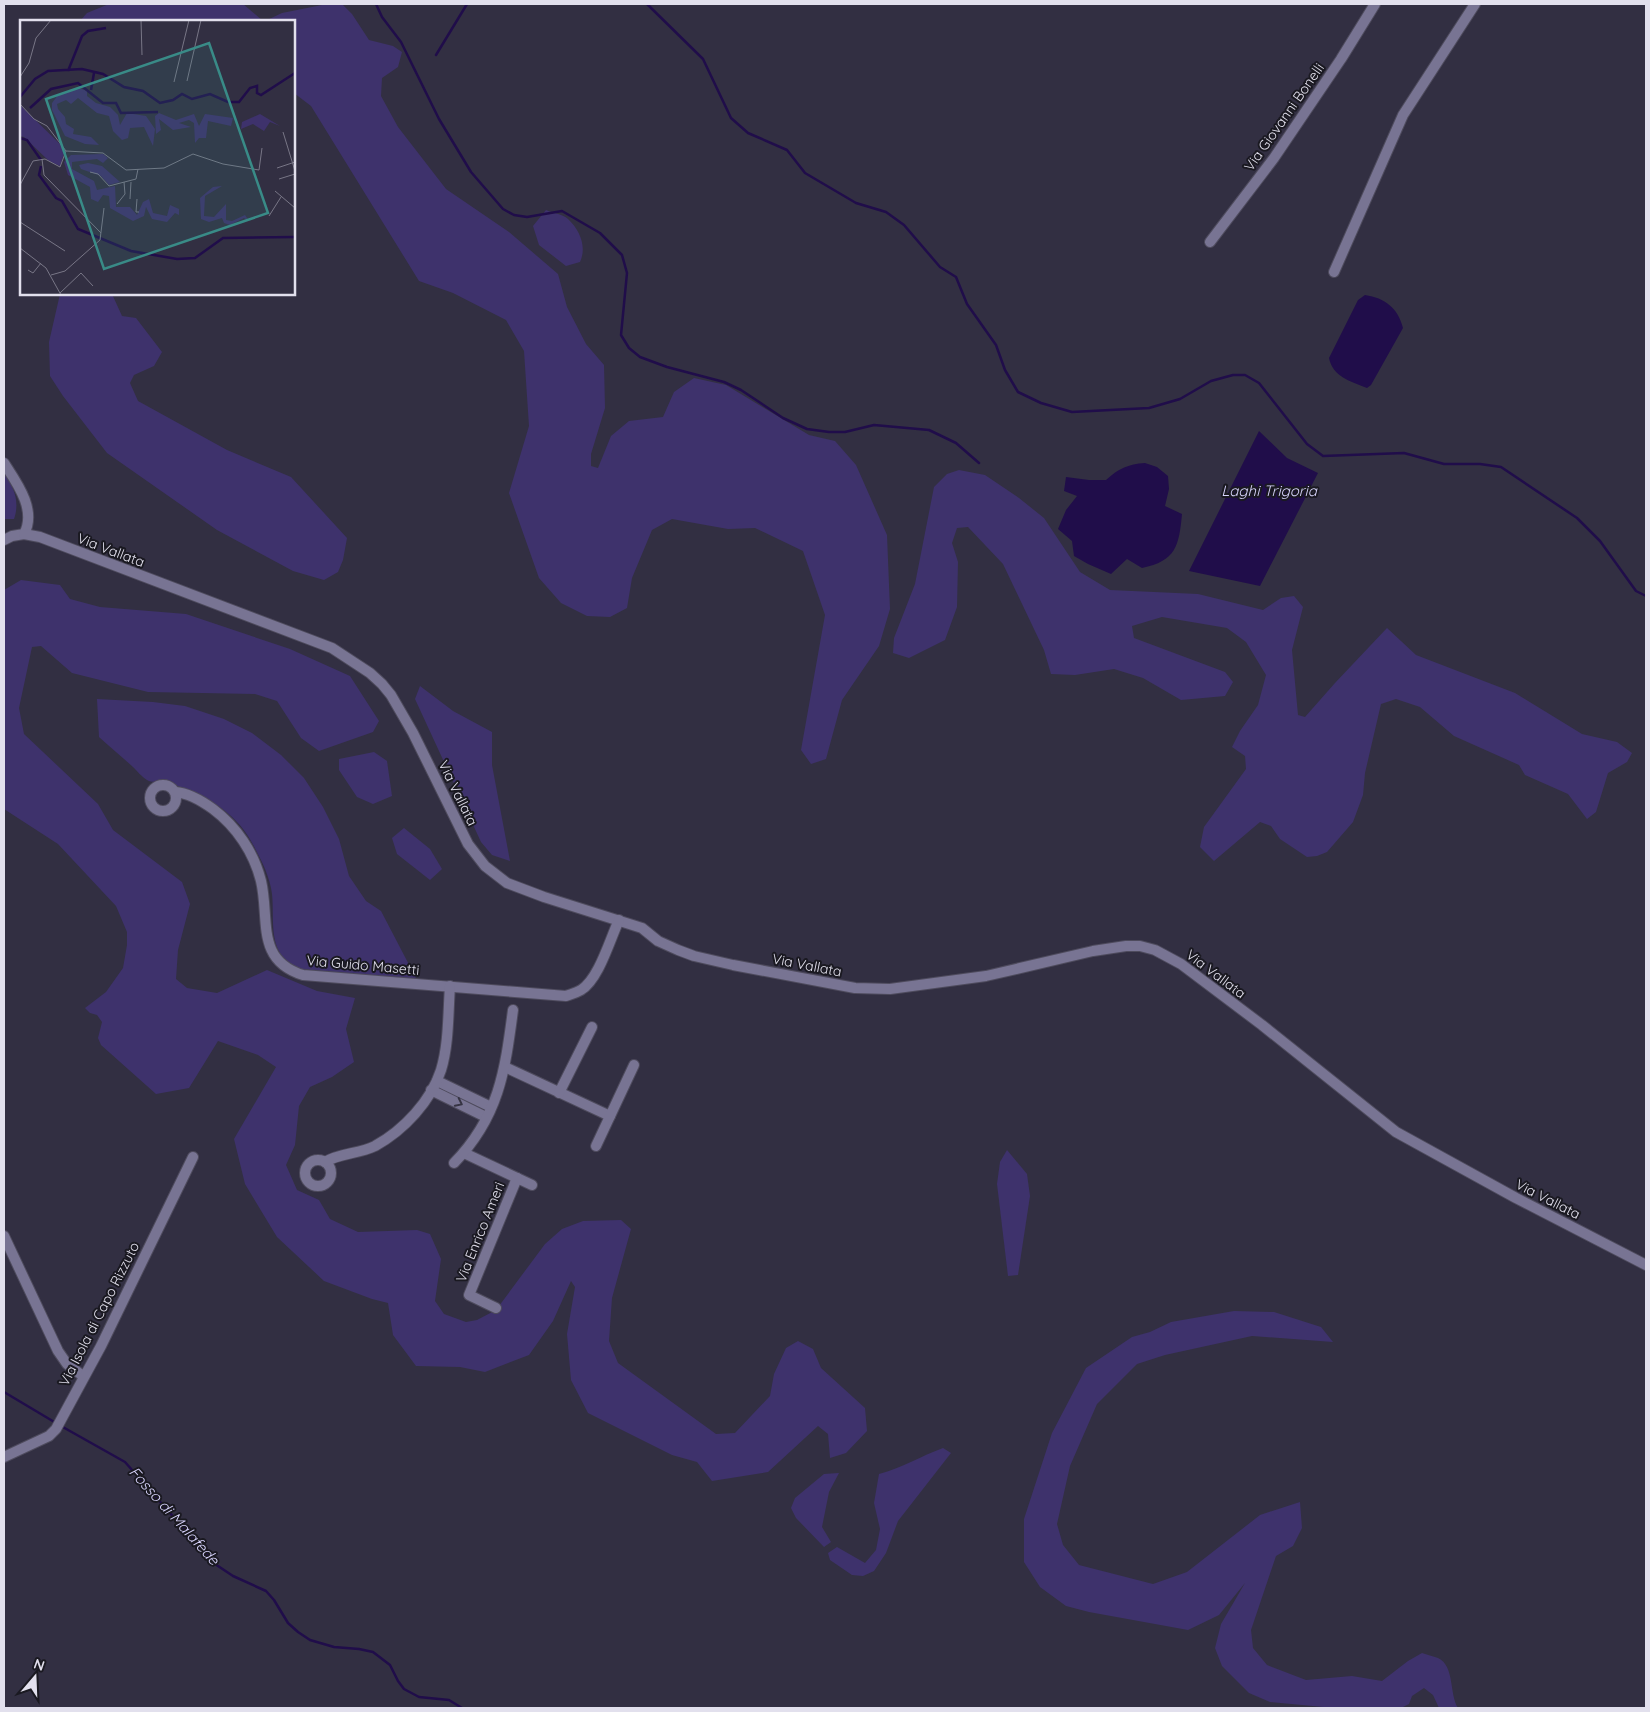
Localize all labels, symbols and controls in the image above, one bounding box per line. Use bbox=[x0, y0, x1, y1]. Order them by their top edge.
inset map bbox=[20, 20, 295, 295]
street label: Via Giovanni Bonelli bbox=[1240, 60, 1328, 174]
water label: Laghi Trigoria bbox=[1221, 481, 1318, 500]
street label: Via Vallata bbox=[75, 529, 147, 571]
street label: Via Vallata bbox=[434, 757, 482, 829]
street label: Via Vallata bbox=[1182, 946, 1250, 1002]
street label: Via Vallata bbox=[771, 949, 843, 981]
street label: Via Guido Masetti bbox=[306, 951, 420, 979]
one-way arrow bbox=[454, 1097, 463, 1107]
street label: Via Vallata bbox=[1513, 1175, 1583, 1223]
street label: Via Enrico Ameri bbox=[452, 1179, 508, 1285]
street label: Via Isola di Capo Rizzuto bbox=[55, 1239, 143, 1389]
water label: Fosso di Malafede bbox=[125, 1463, 224, 1569]
north arrow bbox=[10, 1652, 60, 1702]
text: N bbox=[31, 1655, 47, 1675]

